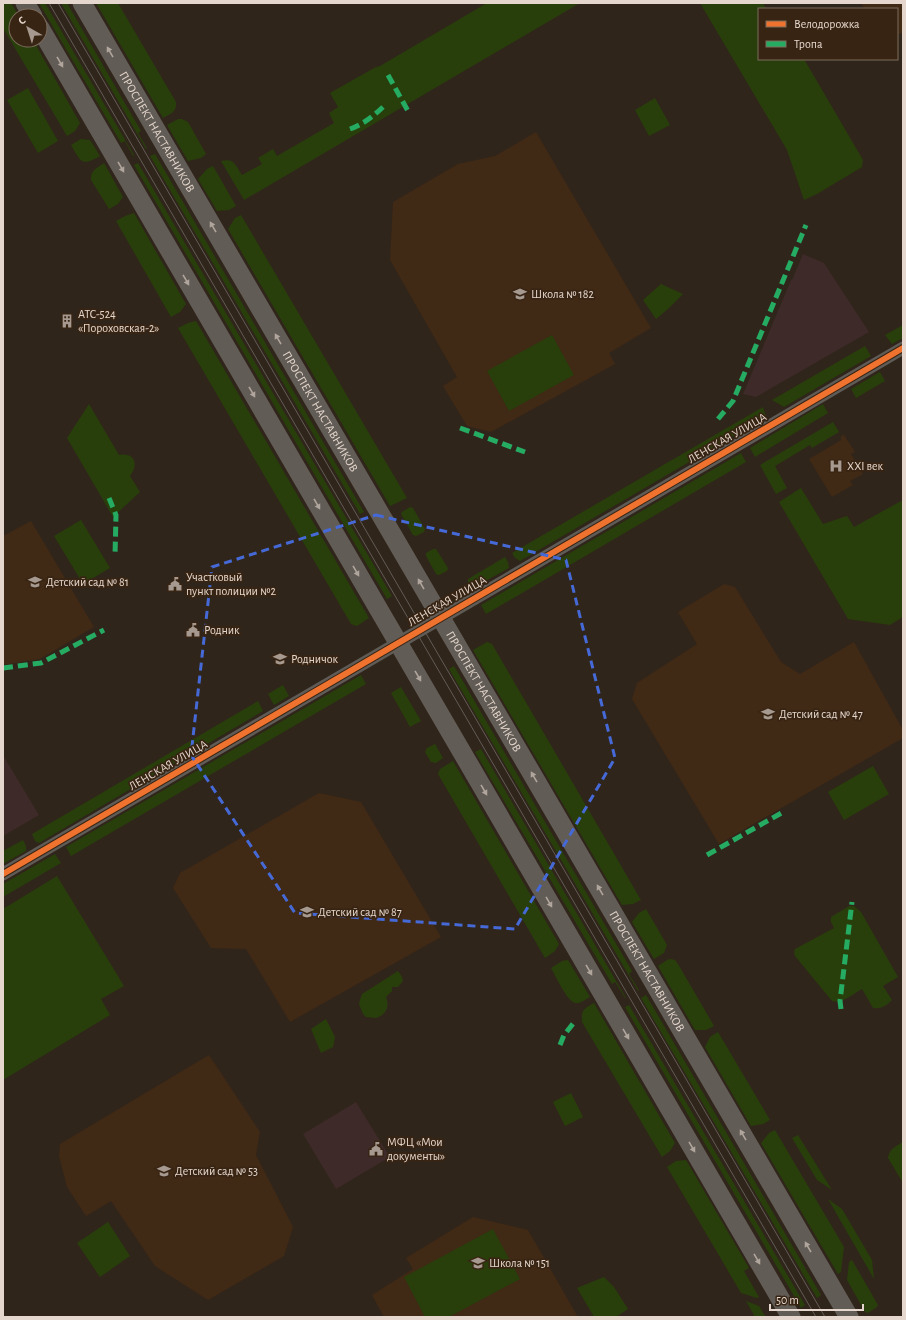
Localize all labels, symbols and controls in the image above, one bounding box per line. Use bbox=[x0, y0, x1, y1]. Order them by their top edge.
north arrow bbox=[8, 8, 48, 48]
legend bbox=[758, 8, 898, 60]
text: С bbox=[16, 14, 28, 27]
text: Велодорожка bbox=[794, 18, 860, 30]
text: Тропа bbox=[794, 38, 823, 50]
one-way arrow bbox=[107, 46, 114, 58]
one-way arrow bbox=[56, 56, 63, 68]
street label: ПРОСПЕКТ НАСТАВНИКОВ bbox=[117, 69, 197, 194]
one-way arrow bbox=[118, 162, 125, 173]
one-way arrow bbox=[209, 221, 216, 233]
one-way arrow bbox=[183, 274, 190, 286]
school or university icon: Школа № 182 bbox=[512, 286, 528, 302]
place label: Школа № 182 bbox=[531, 288, 594, 300]
place label: АТС-524 «Пороховская-2» bbox=[78, 308, 159, 334]
building icon: АТС-524 «Пороховская-2» bbox=[59, 313, 75, 329]
one-way arrow bbox=[275, 333, 282, 345]
street label: ПРОСПЕКТ НАСТАВНИКОВ bbox=[281, 349, 360, 474]
one-way arrow bbox=[248, 386, 255, 398]
street label: ЛЕНСКАЯ УЛИЦА bbox=[686, 411, 768, 465]
hospital icon: XXI век bbox=[828, 458, 844, 474]
place label: XXI век bbox=[847, 460, 884, 472]
one-way arrow bbox=[314, 498, 321, 510]
one-way arrow bbox=[353, 565, 360, 577]
place label: Участковый пункт полиции №2 bbox=[186, 571, 276, 598]
school or university icon: Детский сад № 81 bbox=[27, 574, 43, 590]
street label: ЛЕНСКАЯ УЛИЦА bbox=[406, 574, 488, 628]
place label: Детский сад № 81 bbox=[46, 576, 129, 588]
public building icon: Участковый пункт полиции №2 bbox=[167, 576, 183, 592]
one-way arrow bbox=[418, 578, 425, 590]
public building icon: Родник bbox=[185, 622, 201, 638]
place label: Родник bbox=[204, 624, 240, 636]
street label: ПРОСПЕКТ НАСТАВНИКОВ bbox=[444, 629, 524, 754]
school or university icon: Родничок bbox=[272, 651, 288, 667]
place label: Родничок bbox=[291, 653, 338, 665]
one-way arrow bbox=[414, 671, 421, 682]
school or university icon: Детский сад № 47 bbox=[760, 706, 776, 722]
place label: Детский сад № 47 bbox=[779, 708, 863, 720]
street label: ЛЕНСКАЯ УЛИЦА bbox=[127, 738, 209, 792]
one-way arrow bbox=[531, 772, 538, 783]
one-way arrow bbox=[480, 784, 487, 796]
one-way arrow bbox=[596, 884, 603, 896]
one-way arrow bbox=[546, 896, 553, 908]
school or university icon: Детский сад № 87 bbox=[299, 904, 315, 920]
place label: Детский сад № 87 bbox=[318, 906, 402, 918]
street label: ПРОСПЕКТ НАСТАВНИКОВ bbox=[607, 909, 687, 1034]
one-way arrow bbox=[585, 965, 593, 975]
one-way arrow bbox=[623, 1028, 630, 1040]
one-way arrow bbox=[739, 1129, 746, 1141]
place label: МФЦ «Мои документы» bbox=[387, 1136, 445, 1163]
public building icon: МФЦ «Мои документы» bbox=[368, 1141, 384, 1157]
one-way arrow bbox=[688, 1141, 695, 1153]
school or university icon: Детский сад № 53 bbox=[156, 1163, 172, 1179]
place label: Детский сад № 53 bbox=[175, 1165, 258, 1177]
one-way arrow bbox=[805, 1241, 812, 1253]
one-way arrow bbox=[754, 1253, 761, 1265]
school or university icon: Школа № 151 bbox=[470, 1255, 486, 1271]
place label: Школа № 151 bbox=[489, 1257, 550, 1269]
scale bar bbox=[770, 1286, 863, 1312]
text: 50 m bbox=[776, 1294, 799, 1306]

